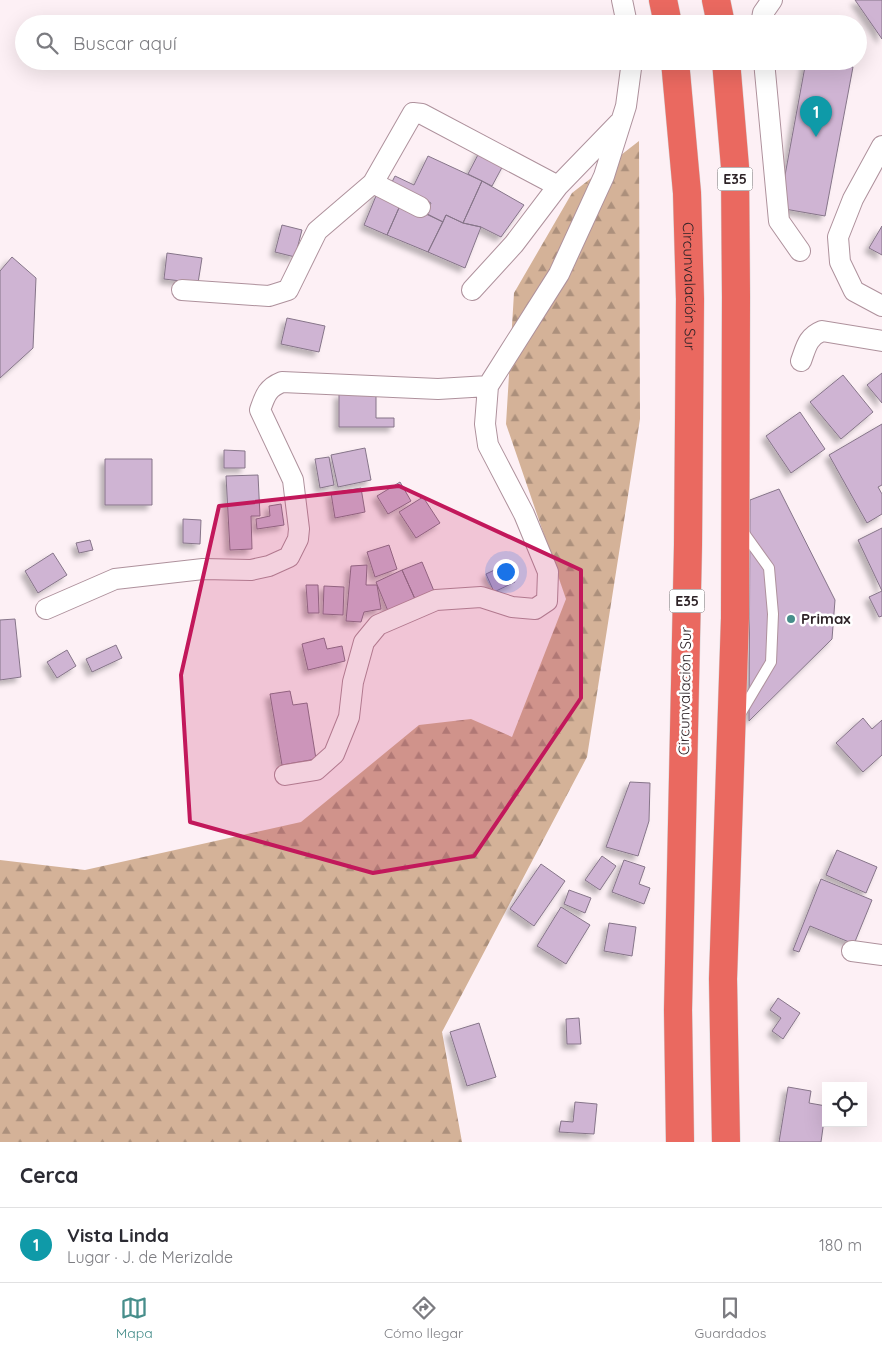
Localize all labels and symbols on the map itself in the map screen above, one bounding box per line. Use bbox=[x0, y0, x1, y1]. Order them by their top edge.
pin: 1 bbox=[800, 96, 832, 137]
road number: E35 bbox=[718, 168, 752, 190]
street label: Circunvalación Sur bbox=[679, 222, 700, 351]
your location bbox=[493, 559, 519, 585]
road number: E35 bbox=[670, 590, 704, 612]
place label: Primax bbox=[801, 609, 851, 628]
marker: Primax bbox=[785, 613, 797, 625]
street label: Circunvalación Sur bbox=[674, 626, 695, 755]

